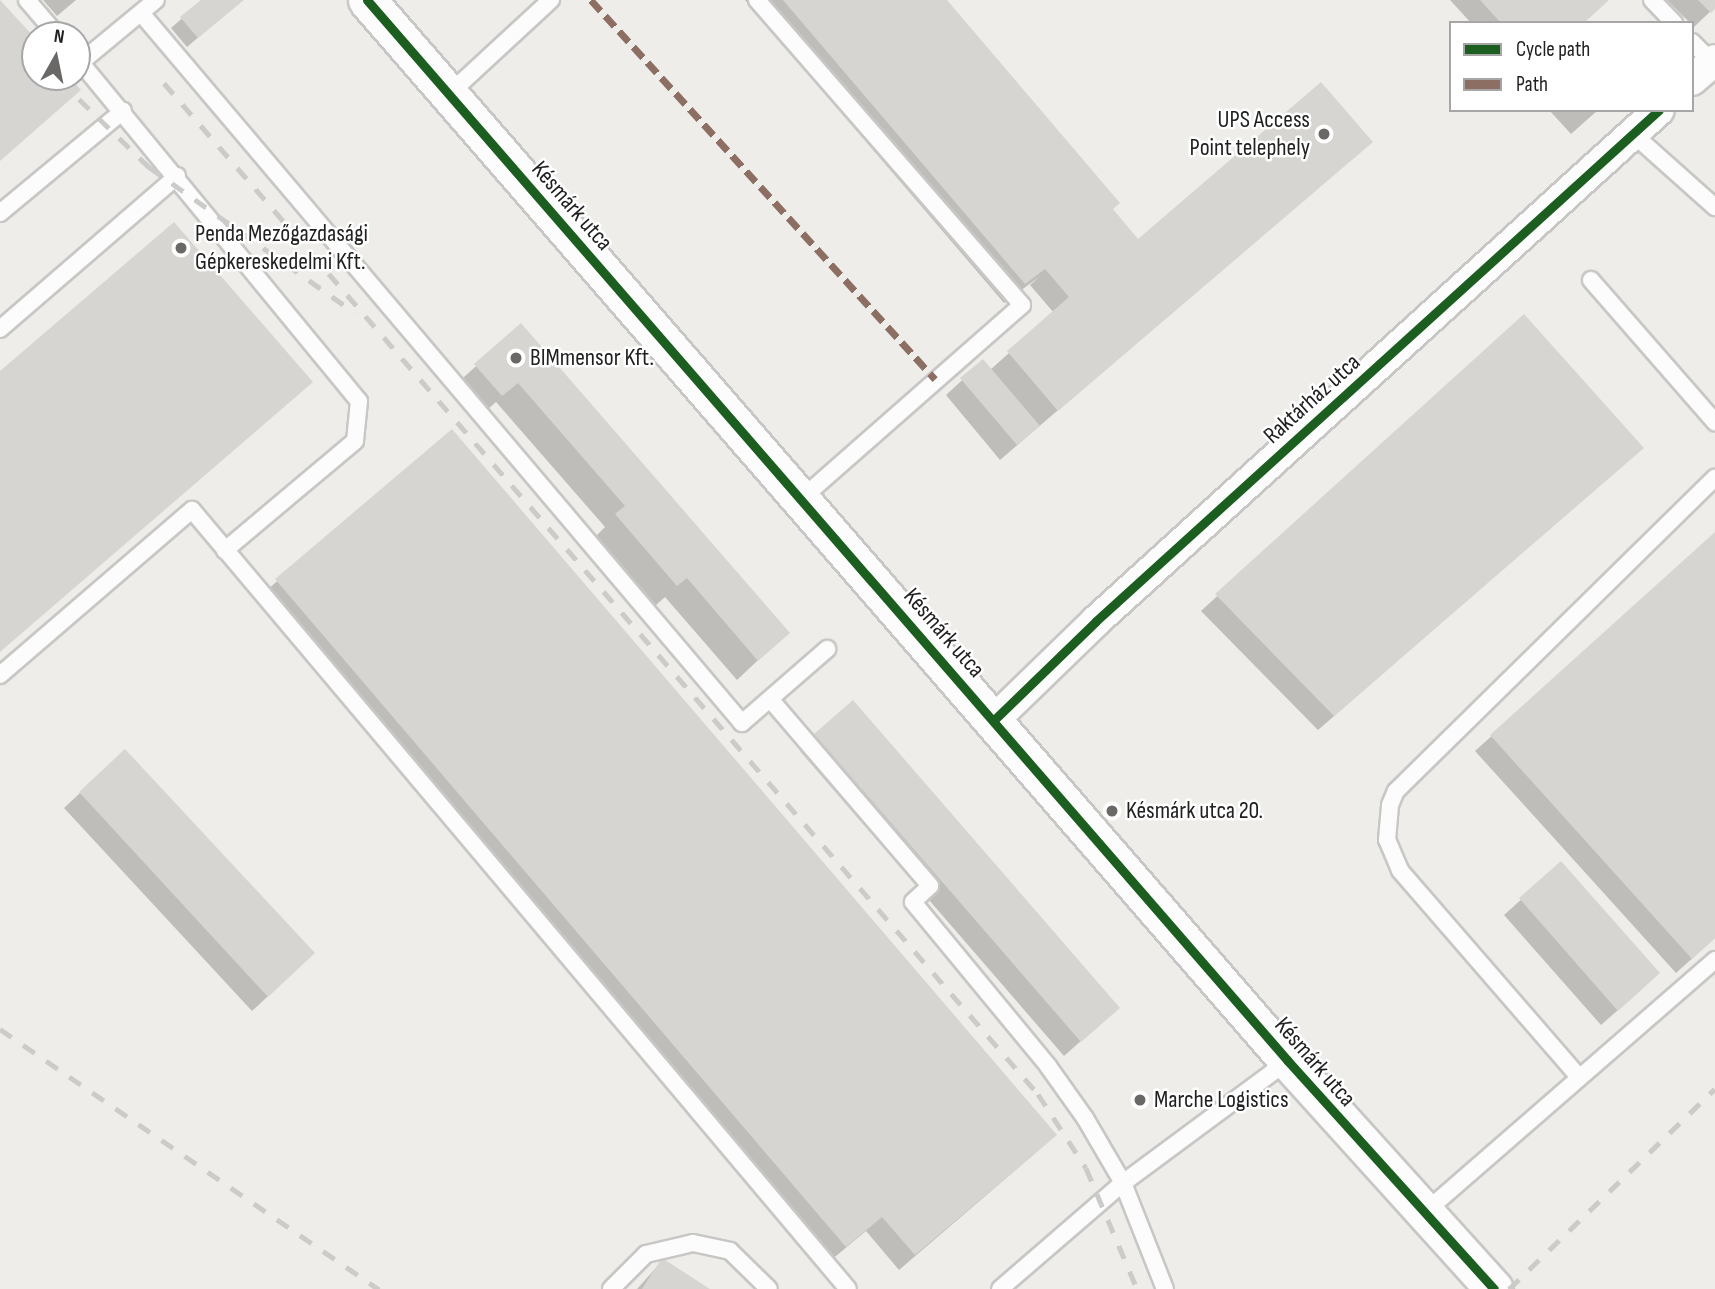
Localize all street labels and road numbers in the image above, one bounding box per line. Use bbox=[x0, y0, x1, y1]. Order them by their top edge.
street label: Késmárk utca bbox=[525, 155, 619, 257]
street label: Raktárház utca bbox=[1258, 348, 1366, 450]
street label: Késmárk utca bbox=[897, 582, 991, 684]
street label: Késmárk utca bbox=[1268, 1011, 1362, 1113]

